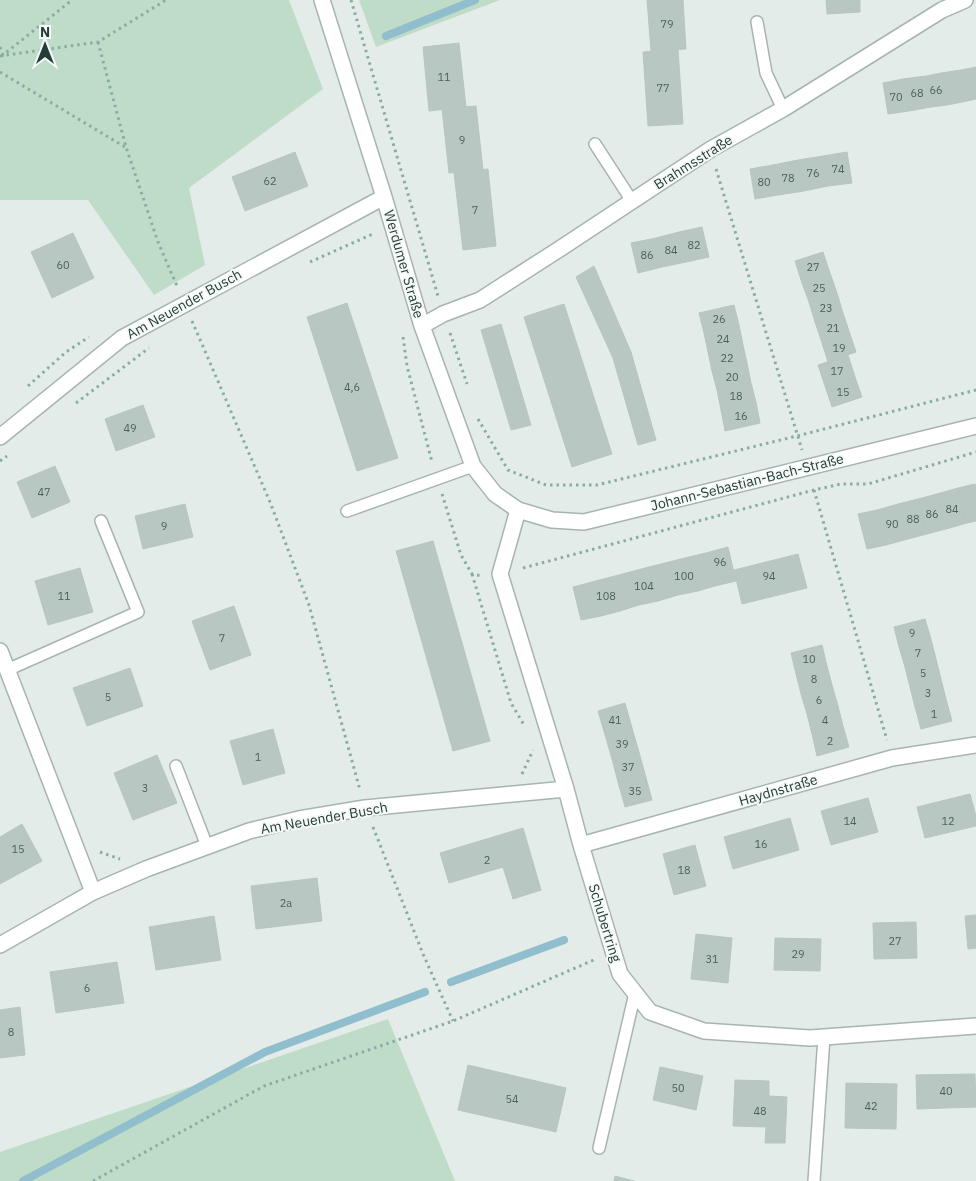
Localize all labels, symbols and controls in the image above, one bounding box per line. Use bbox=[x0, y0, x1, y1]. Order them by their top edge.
house number: 79 bbox=[660, 17, 674, 31]
north arrow bbox=[20, 20, 70, 70]
text: N bbox=[40, 23, 50, 41]
house number: 11 bbox=[437, 70, 451, 84]
house number: 77 bbox=[656, 81, 670, 95]
house number: 66 bbox=[929, 83, 943, 97]
house number: 68 bbox=[910, 86, 924, 100]
house number: 70 bbox=[889, 90, 903, 104]
street label: Brahmsstraße bbox=[650, 131, 736, 193]
house number: 9 bbox=[459, 133, 465, 147]
house number: 74 bbox=[831, 162, 845, 176]
house number: 76 bbox=[806, 166, 820, 180]
house number: 78 bbox=[781, 171, 795, 185]
house number: 62 bbox=[263, 174, 277, 188]
house number: 80 bbox=[757, 175, 771, 189]
house number: 7 bbox=[472, 203, 478, 217]
street label: Werdumer Straße bbox=[380, 208, 428, 320]
house number: 82 bbox=[687, 238, 701, 252]
house number: 84 bbox=[664, 243, 678, 257]
house number: 86 bbox=[640, 248, 654, 262]
house number: 60 bbox=[56, 258, 70, 272]
house number: 27 bbox=[806, 260, 820, 274]
street label: Am Neuender Busch bbox=[123, 265, 245, 343]
house number: 25 bbox=[812, 281, 826, 295]
house number: 23 bbox=[819, 301, 833, 315]
house number: 26 bbox=[712, 312, 726, 326]
house number: 21 bbox=[826, 321, 840, 335]
house number: 24 bbox=[716, 332, 730, 346]
house number: 19 bbox=[832, 341, 846, 355]
house number: 22 bbox=[720, 351, 734, 365]
house number: 17 bbox=[830, 364, 844, 378]
house number: 20 bbox=[725, 370, 739, 384]
house number: 4,6 bbox=[344, 380, 360, 394]
house number: 15 bbox=[836, 385, 850, 399]
house number: 18 bbox=[729, 389, 743, 403]
house number: 16 bbox=[734, 409, 748, 423]
house number: 49 bbox=[123, 421, 137, 435]
street label: Johann-Sebastian-Bach-Straße bbox=[649, 449, 846, 515]
house number: 47 bbox=[37, 485, 51, 499]
house number: 84 bbox=[945, 502, 959, 516]
house number: 86 bbox=[925, 507, 939, 521]
house number: 88 bbox=[906, 512, 920, 526]
house number: 90 bbox=[885, 517, 899, 531]
house number: 9 bbox=[161, 519, 167, 533]
house number: 96 bbox=[713, 555, 727, 569]
house number: 100 bbox=[674, 569, 694, 583]
house number: 94 bbox=[762, 569, 776, 583]
house number: 104 bbox=[634, 579, 654, 593]
house number: 11 bbox=[57, 589, 71, 603]
house number: 108 bbox=[596, 589, 616, 603]
house number: 9 bbox=[909, 626, 915, 640]
house number: 7 bbox=[219, 631, 225, 645]
house number: 7 bbox=[915, 646, 921, 660]
house number: 10 bbox=[802, 652, 816, 666]
house number: 5 bbox=[920, 666, 926, 680]
house number: 8 bbox=[811, 672, 817, 686]
house number: 3 bbox=[925, 686, 931, 700]
house number: 5 bbox=[105, 690, 111, 704]
house number: 6 bbox=[816, 693, 822, 707]
house number: 1 bbox=[931, 707, 938, 721]
house number: 41 bbox=[608, 713, 622, 727]
house number: 4 bbox=[822, 713, 829, 727]
house number: 2 bbox=[827, 734, 833, 748]
house number: 39 bbox=[615, 737, 629, 751]
house number: 1 bbox=[255, 750, 262, 764]
house number: 37 bbox=[621, 760, 635, 774]
street label: Haydnstraße bbox=[737, 770, 820, 810]
house number: 3 bbox=[142, 781, 148, 795]
house number: 35 bbox=[628, 784, 642, 798]
street label: Am Neuender Busch bbox=[259, 798, 389, 838]
house number: 14 bbox=[843, 814, 857, 828]
house number: 12 bbox=[941, 814, 955, 828]
house number: 16 bbox=[754, 837, 768, 851]
house number: 15 bbox=[11, 842, 25, 856]
house number: 2 bbox=[484, 853, 490, 867]
house number: 18 bbox=[677, 863, 691, 877]
street label: Schubertring bbox=[585, 882, 626, 965]
house number: 2a bbox=[280, 896, 292, 910]
house number: 27 bbox=[888, 934, 902, 948]
house number: 29 bbox=[791, 947, 805, 961]
house number: 31 bbox=[705, 952, 719, 966]
house number: 6 bbox=[84, 981, 90, 995]
house number: 8 bbox=[8, 1025, 14, 1039]
house number: 50 bbox=[671, 1081, 685, 1095]
house number: 40 bbox=[939, 1084, 953, 1098]
house number: 54 bbox=[505, 1092, 519, 1106]
house number: 42 bbox=[864, 1099, 878, 1113]
house number: 48 bbox=[753, 1104, 767, 1118]

